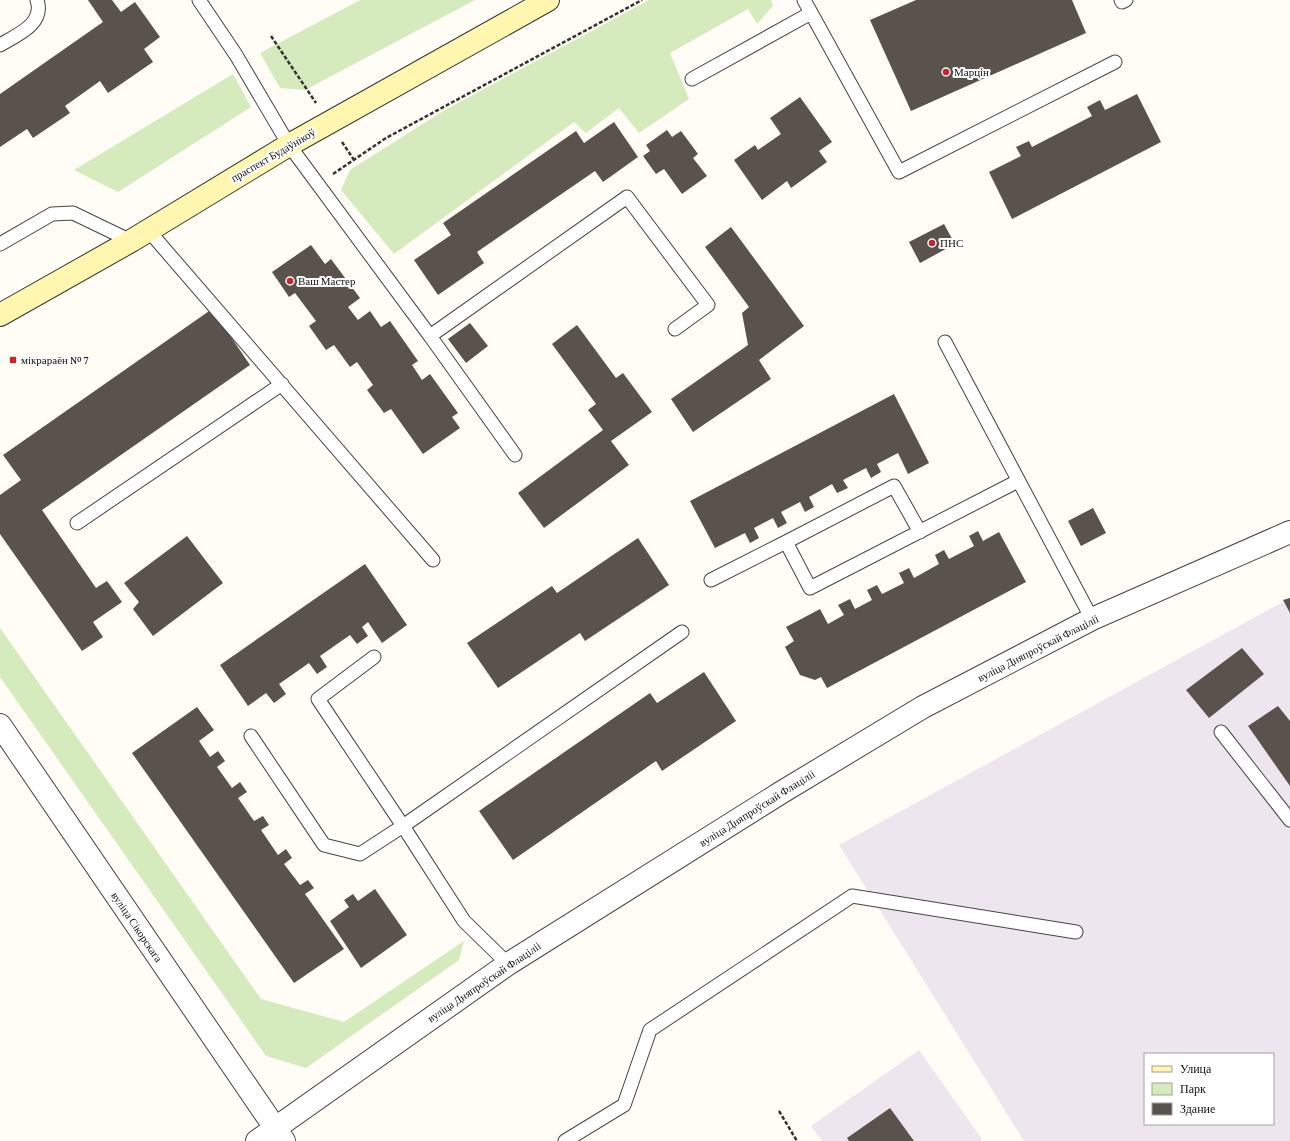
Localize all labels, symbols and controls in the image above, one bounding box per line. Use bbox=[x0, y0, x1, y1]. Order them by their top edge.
place label: Марцін bbox=[954, 66, 989, 78]
marker: Марцін bbox=[941, 67, 951, 77]
street label: праспект Будаўнікоў bbox=[229, 126, 318, 184]
place label: ПНС bbox=[940, 237, 963, 249]
marker: ПНС bbox=[927, 238, 937, 248]
place label: Ваш Мастер bbox=[298, 275, 356, 287]
marker: Ваш Мастер bbox=[285, 276, 295, 286]
place label: мікрараён № 7 bbox=[21, 354, 89, 366]
marker: мікрараён № 7 bbox=[8, 355, 18, 365]
street label: вуліца Дняпроўскай Флаціліі bbox=[976, 612, 1100, 684]
street label: вуліца Дняпроўскай Флаціліі bbox=[697, 767, 817, 849]
street label: вуліца Сікорскага bbox=[109, 890, 165, 964]
street label: вуліца Дняпроўскай Флаціліі bbox=[425, 940, 543, 1024]
legend bbox=[1144, 1053, 1274, 1125]
text: Улица bbox=[1180, 1062, 1212, 1076]
text: Парк bbox=[1180, 1082, 1206, 1096]
text: Здание bbox=[1180, 1102, 1215, 1116]

